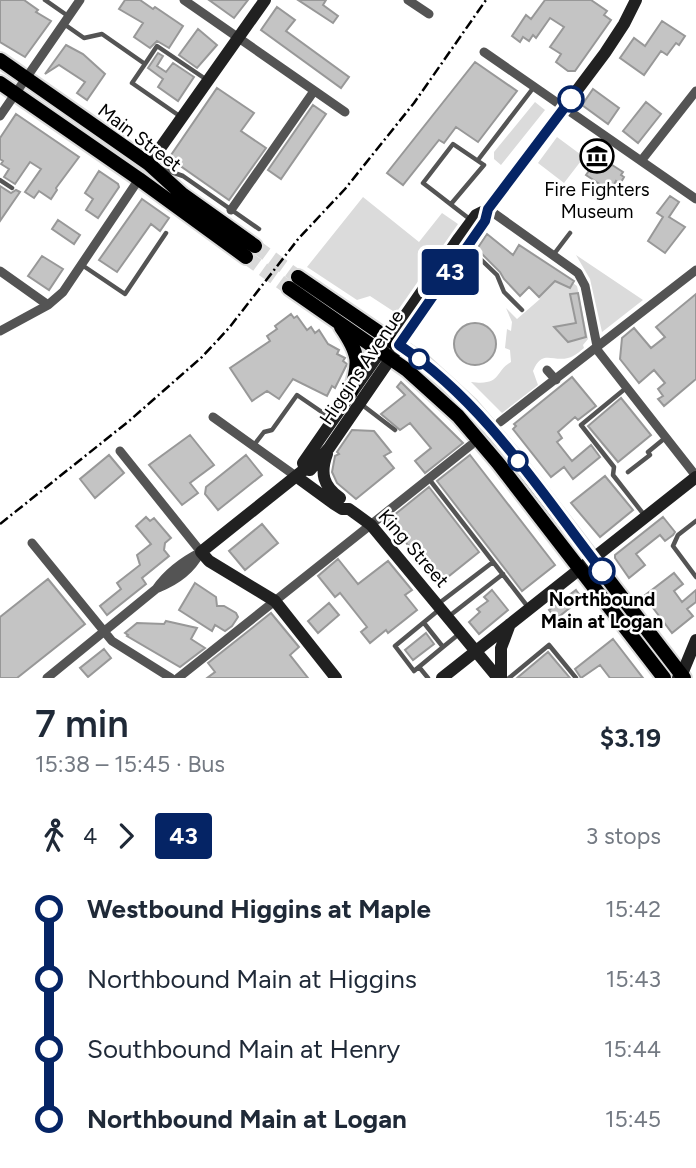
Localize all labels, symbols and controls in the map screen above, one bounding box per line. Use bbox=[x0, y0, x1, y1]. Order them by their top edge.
unlabelled marker bbox=[558, 86, 584, 112]
street label: Main Street bbox=[93, 99, 186, 176]
museum icon: Fire Fighters Museum bbox=[578, 137, 616, 175]
place label: Fire Fighters Museum bbox=[544, 178, 650, 223]
line badge: 43 bbox=[419, 249, 482, 295]
text: 43 bbox=[436, 257, 464, 286]
street label: Higgins Avenue bbox=[314, 305, 408, 429]
unlabelled marker bbox=[409, 349, 429, 369]
unlabelled marker bbox=[508, 451, 528, 471]
street label: King Street bbox=[374, 505, 454, 592]
marker: Northbound Main at Logan bbox=[589, 558, 615, 584]
place label: Northbound Main at Logan bbox=[541, 588, 663, 633]
text: 7 min bbox=[35, 701, 129, 747]
text: $3.19 bbox=[600, 722, 661, 754]
text: 15:38 – 15:45 · Bus bbox=[35, 750, 225, 778]
icon: walk bbox=[35, 817, 73, 855]
icon: forward bbox=[107, 817, 145, 855]
text: 43 bbox=[169, 821, 198, 850]
text: 4 bbox=[83, 822, 97, 850]
text: 3 stops bbox=[586, 822, 661, 850]
text: Westbound Higgins at Maple bbox=[87, 893, 431, 925]
text: 15:42 bbox=[605, 895, 661, 923]
text: Northbound Main at Higgins bbox=[87, 963, 417, 995]
text: 15:43 bbox=[606, 965, 661, 993]
text: Southbound Main at Henry bbox=[87, 1033, 400, 1065]
text: 15:44 bbox=[604, 1035, 661, 1063]
text: Northbound Main at Logan bbox=[87, 1103, 407, 1135]
text: 15:45 bbox=[605, 1105, 661, 1133]

